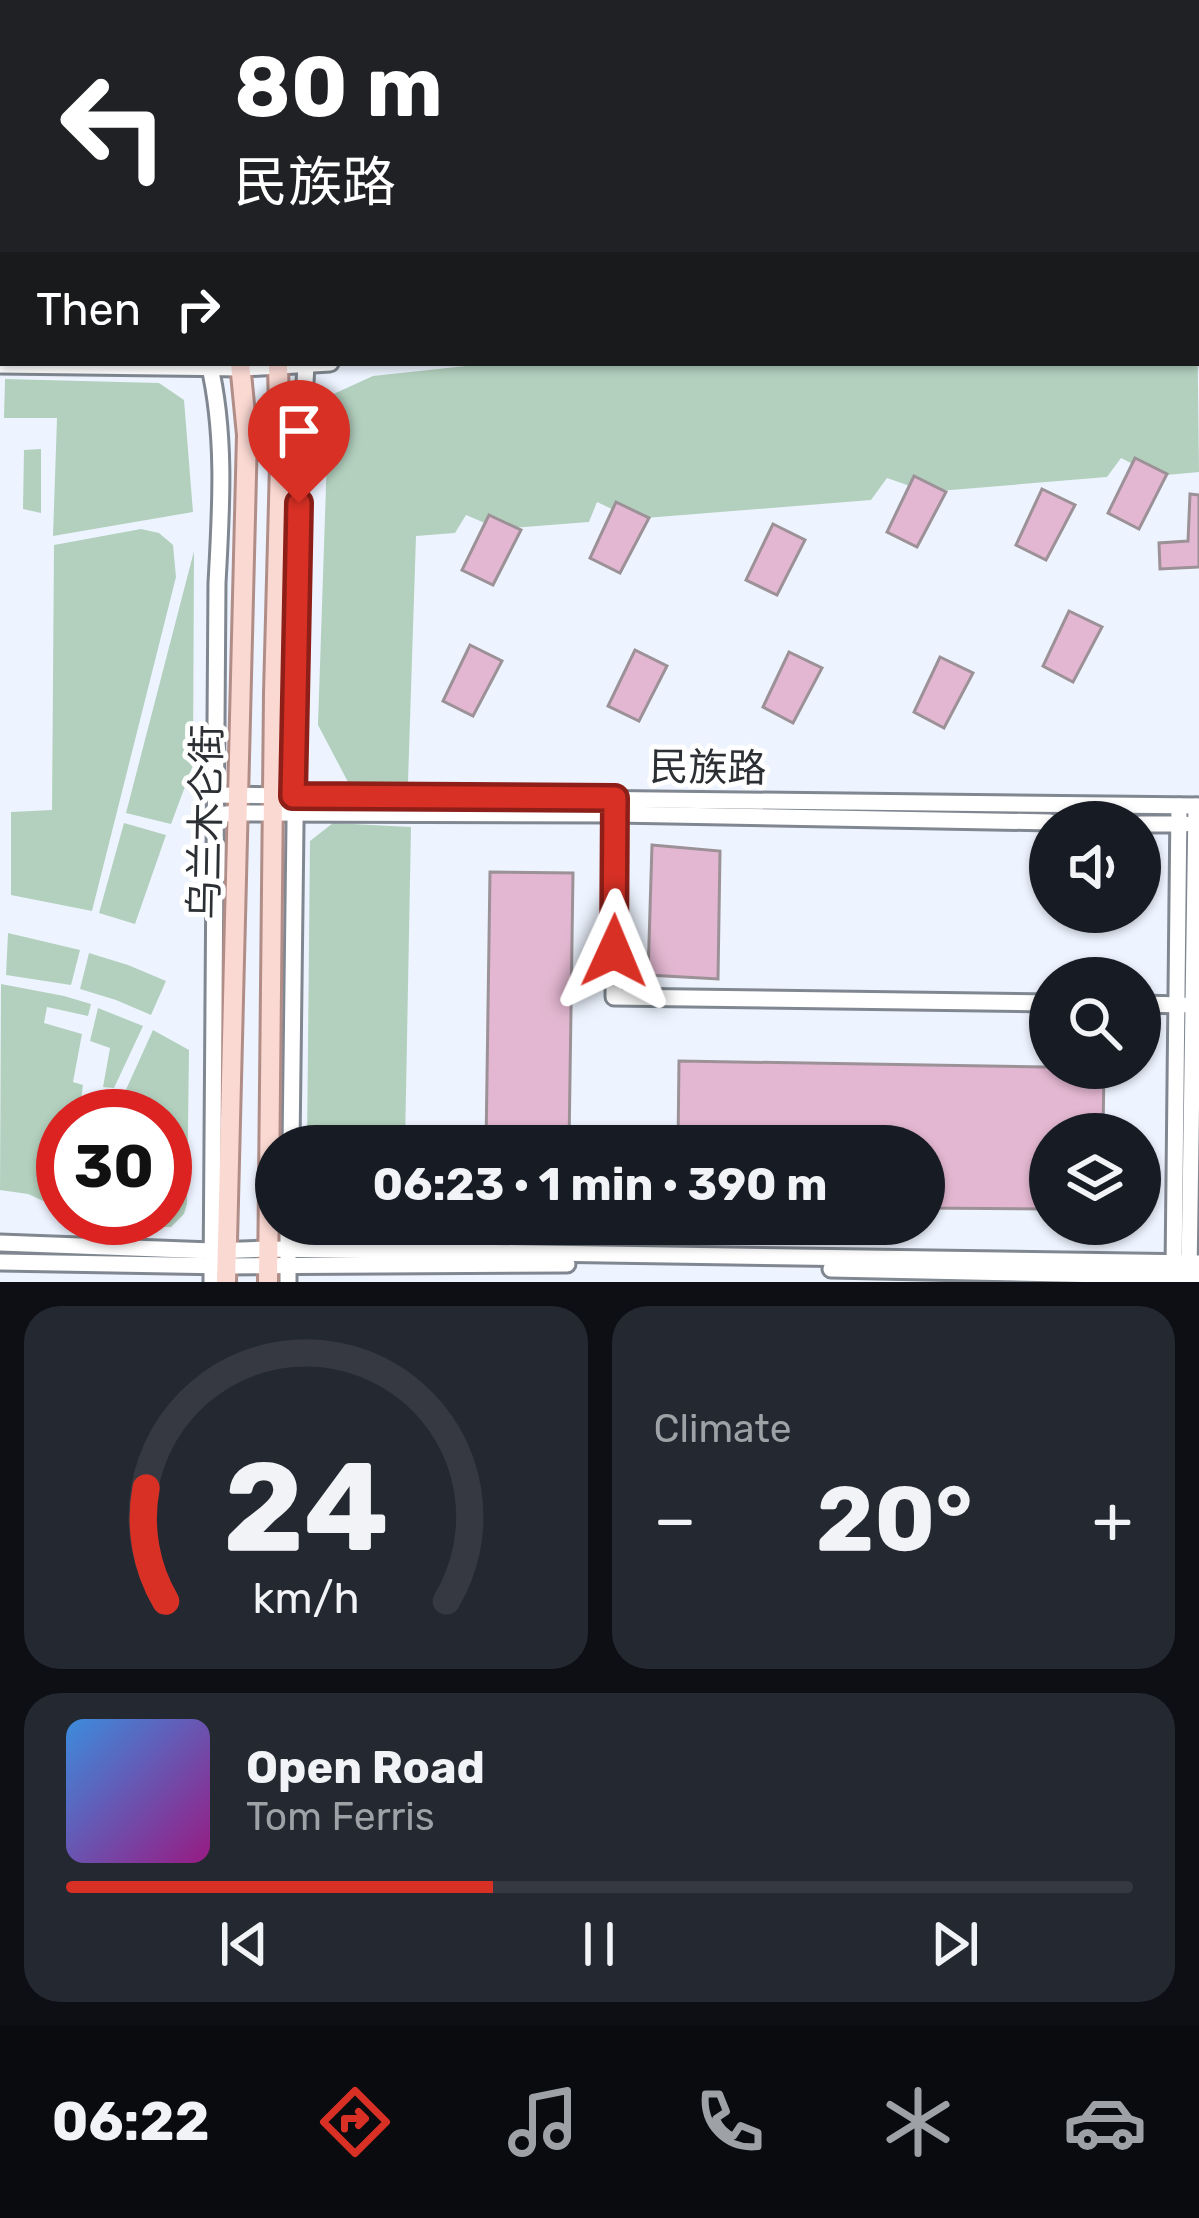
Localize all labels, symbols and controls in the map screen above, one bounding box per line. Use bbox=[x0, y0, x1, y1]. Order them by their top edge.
text: 80 m bbox=[234, 37, 443, 137]
icon: left bbox=[36, 48, 192, 204]
text: 民族路 bbox=[234, 151, 396, 215]
icon: right bbox=[165, 276, 231, 342]
text: Then bbox=[36, 283, 141, 336]
pin bbox=[248, 380, 350, 503]
icon: arrive bbox=[266, 398, 332, 464]
street label: 乌兰木仑街 bbox=[181, 724, 231, 920]
street label: 民族路 bbox=[649, 744, 767, 792]
map controls bbox=[1029, 801, 1161, 1245]
button: sound bbox=[1029, 801, 1161, 933]
position arrow bbox=[551, 888, 677, 1014]
button: search bbox=[1029, 957, 1161, 1089]
speed limit sign: 30 bbox=[36, 1089, 192, 1245]
button: layers bbox=[1029, 1113, 1161, 1245]
text: 06:23 · 1 min · 390 m bbox=[373, 1158, 827, 1211]
text: Climate bbox=[654, 1406, 792, 1452]
text: 24 bbox=[223, 1433, 389, 1581]
text: 20° bbox=[816, 1466, 972, 1573]
text: − bbox=[654, 1480, 696, 1559]
text: + bbox=[1092, 1480, 1133, 1559]
text: km/h bbox=[252, 1572, 359, 1623]
text: Open Road bbox=[246, 1741, 485, 1794]
text: Tom Ferris bbox=[246, 1794, 435, 1840]
icon: previous bbox=[211, 1911, 277, 1977]
icon: pause bbox=[566, 1911, 632, 1977]
icon: next bbox=[922, 1911, 988, 1977]
icon: directions bbox=[313, 2080, 397, 2164]
icon: music bbox=[501, 2080, 585, 2164]
icon: phone bbox=[688, 2080, 772, 2164]
icon: climate bbox=[876, 2080, 960, 2164]
icon: car bbox=[1063, 2080, 1147, 2164]
text: 06:22 bbox=[52, 2090, 210, 2154]

